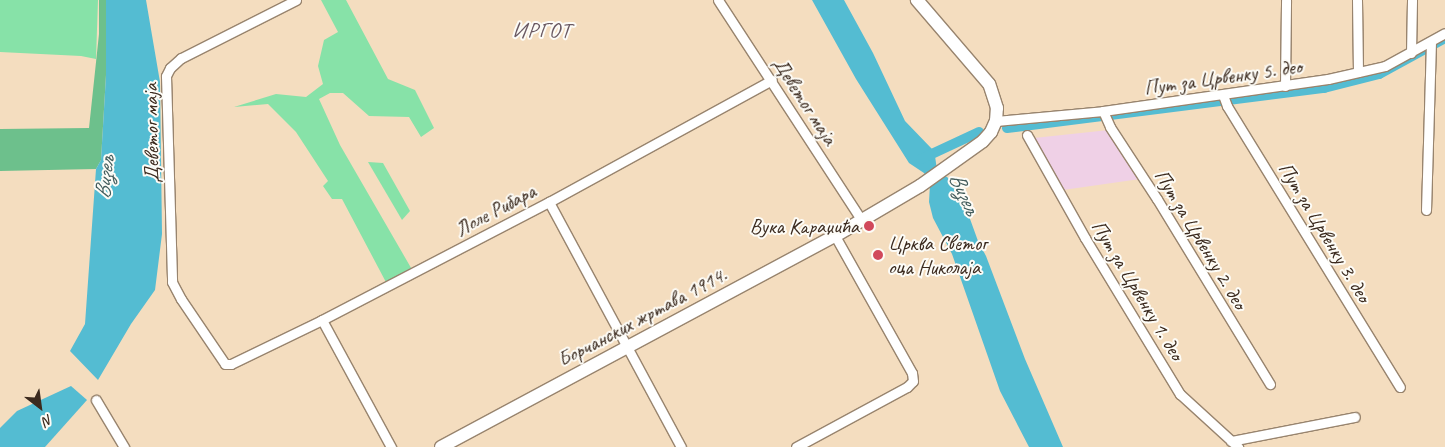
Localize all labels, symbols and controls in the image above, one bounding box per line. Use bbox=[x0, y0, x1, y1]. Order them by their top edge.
district label: ИРГОТ bbox=[511, 18, 573, 44]
street label: Деветог маја bbox=[767, 52, 843, 150]
street label: Пут за Црвенку 5. део bbox=[1142, 53, 1304, 101]
street label: Деветог маја bbox=[138, 83, 164, 183]
water label: Визељ bbox=[89, 154, 121, 200]
street label: Пут за Црвенку 3. део bbox=[1273, 157, 1377, 307]
street label: Пут за Црвенку 2. део bbox=[1149, 164, 1253, 314]
water label: Визељ bbox=[943, 169, 985, 219]
street label: Лоле Рибара bbox=[451, 178, 539, 242]
place label: Вука Караџића bbox=[751, 213, 859, 239]
street label: Пут за Црвенку 1. део bbox=[1086, 215, 1190, 365]
marker: Вука Караџића bbox=[863, 220, 875, 232]
place label: Црква Светог оца Николаја bbox=[888, 230, 986, 280]
marker: Црква Светог оца Николаја bbox=[872, 249, 884, 261]
street label: Борчанских жртава 1914. bbox=[553, 262, 731, 372]
north arrow bbox=[15, 382, 65, 432]
text: N bbox=[40, 411, 56, 430]

